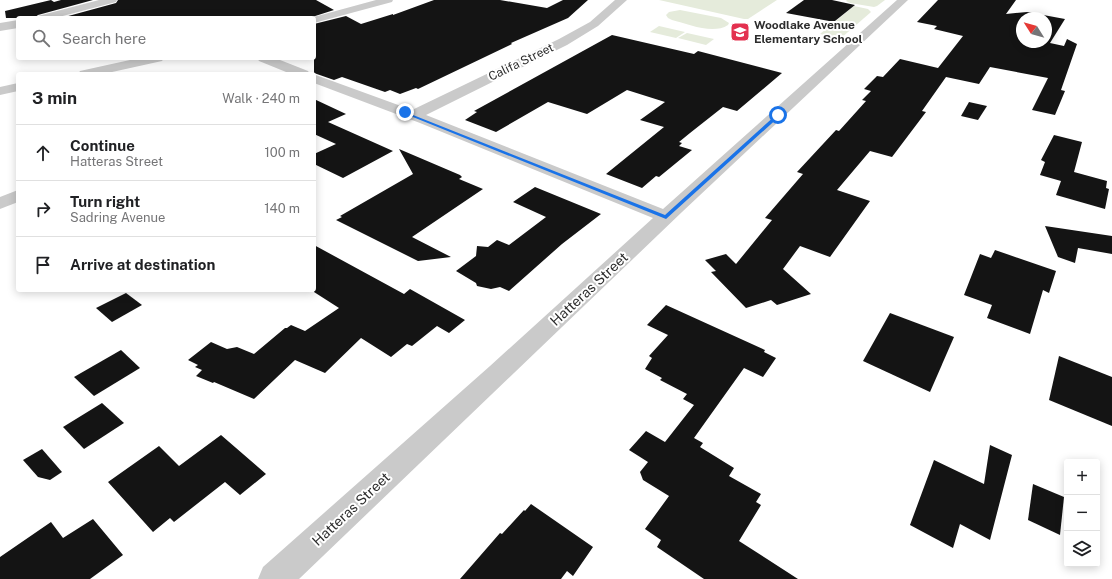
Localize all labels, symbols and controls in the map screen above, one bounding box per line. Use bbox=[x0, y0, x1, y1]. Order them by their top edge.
north arrow bbox=[1016, 12, 1052, 48]
search box bbox=[16, 16, 316, 60]
place label: Woodlake Avenue Elementary School bbox=[754, 18, 863, 46]
school or university icon: Woodlake Avenue Elementary School bbox=[729, 21, 751, 43]
icon: search bbox=[30, 27, 52, 49]
text: Search here bbox=[62, 30, 146, 47]
street label: Califa Street bbox=[486, 40, 556, 84]
text: 3 min bbox=[32, 88, 77, 108]
text: Walk · 240 m bbox=[222, 91, 300, 106]
route end bbox=[396, 103, 414, 121]
route start bbox=[769, 106, 787, 124]
text: Continue bbox=[70, 137, 135, 154]
icon: ahead bbox=[32, 142, 54, 164]
text: 100 m bbox=[264, 145, 300, 160]
text: Hatteras Street bbox=[70, 154, 163, 169]
text: Turn right bbox=[70, 193, 140, 210]
icon: right bbox=[32, 198, 54, 220]
text: 140 m bbox=[264, 201, 300, 216]
text: Sadring Avenue bbox=[70, 210, 165, 225]
street label: Hatteras Street bbox=[547, 249, 631, 329]
icon: arrive bbox=[32, 254, 54, 276]
text: Arrive at destination bbox=[70, 256, 215, 273]
map controls bbox=[1064, 459, 1100, 567]
button: + bbox=[1064, 459, 1100, 495]
street label: Hatteras Street bbox=[309, 469, 393, 549]
button: − bbox=[1064, 495, 1100, 531]
button: layers bbox=[1064, 531, 1100, 567]

